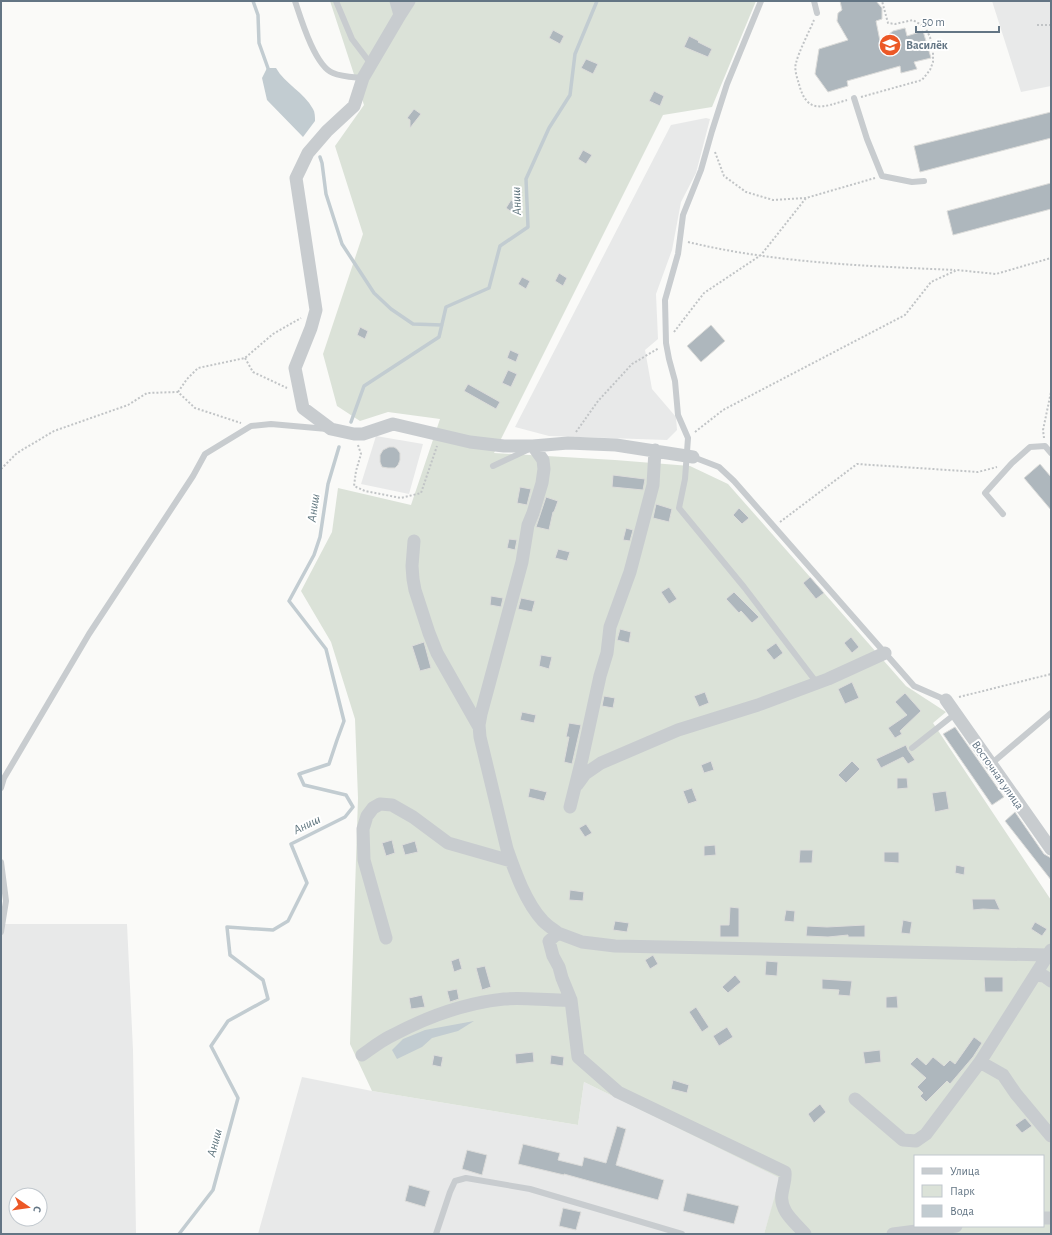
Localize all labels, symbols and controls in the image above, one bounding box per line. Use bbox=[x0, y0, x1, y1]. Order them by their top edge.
scale bar bbox=[916, 8, 999, 34]
text: 50 m bbox=[922, 16, 945, 28]
school or university icon: Василёк bbox=[877, 32, 903, 58]
place label: Василёк bbox=[906, 39, 948, 51]
water label: Аниш bbox=[510, 187, 524, 216]
water label: Аниш bbox=[305, 493, 322, 524]
street label: Восточная улица bbox=[969, 739, 1026, 812]
water label: Аниш bbox=[290, 813, 323, 838]
water label: Аниш bbox=[205, 1128, 225, 1159]
legend bbox=[914, 1155, 1044, 1227]
text: Улица bbox=[950, 1165, 980, 1177]
text: Парк bbox=[950, 1185, 975, 1197]
north arrow bbox=[8, 1187, 48, 1227]
text: С bbox=[31, 1205, 43, 1213]
text: Вода bbox=[950, 1205, 974, 1217]

